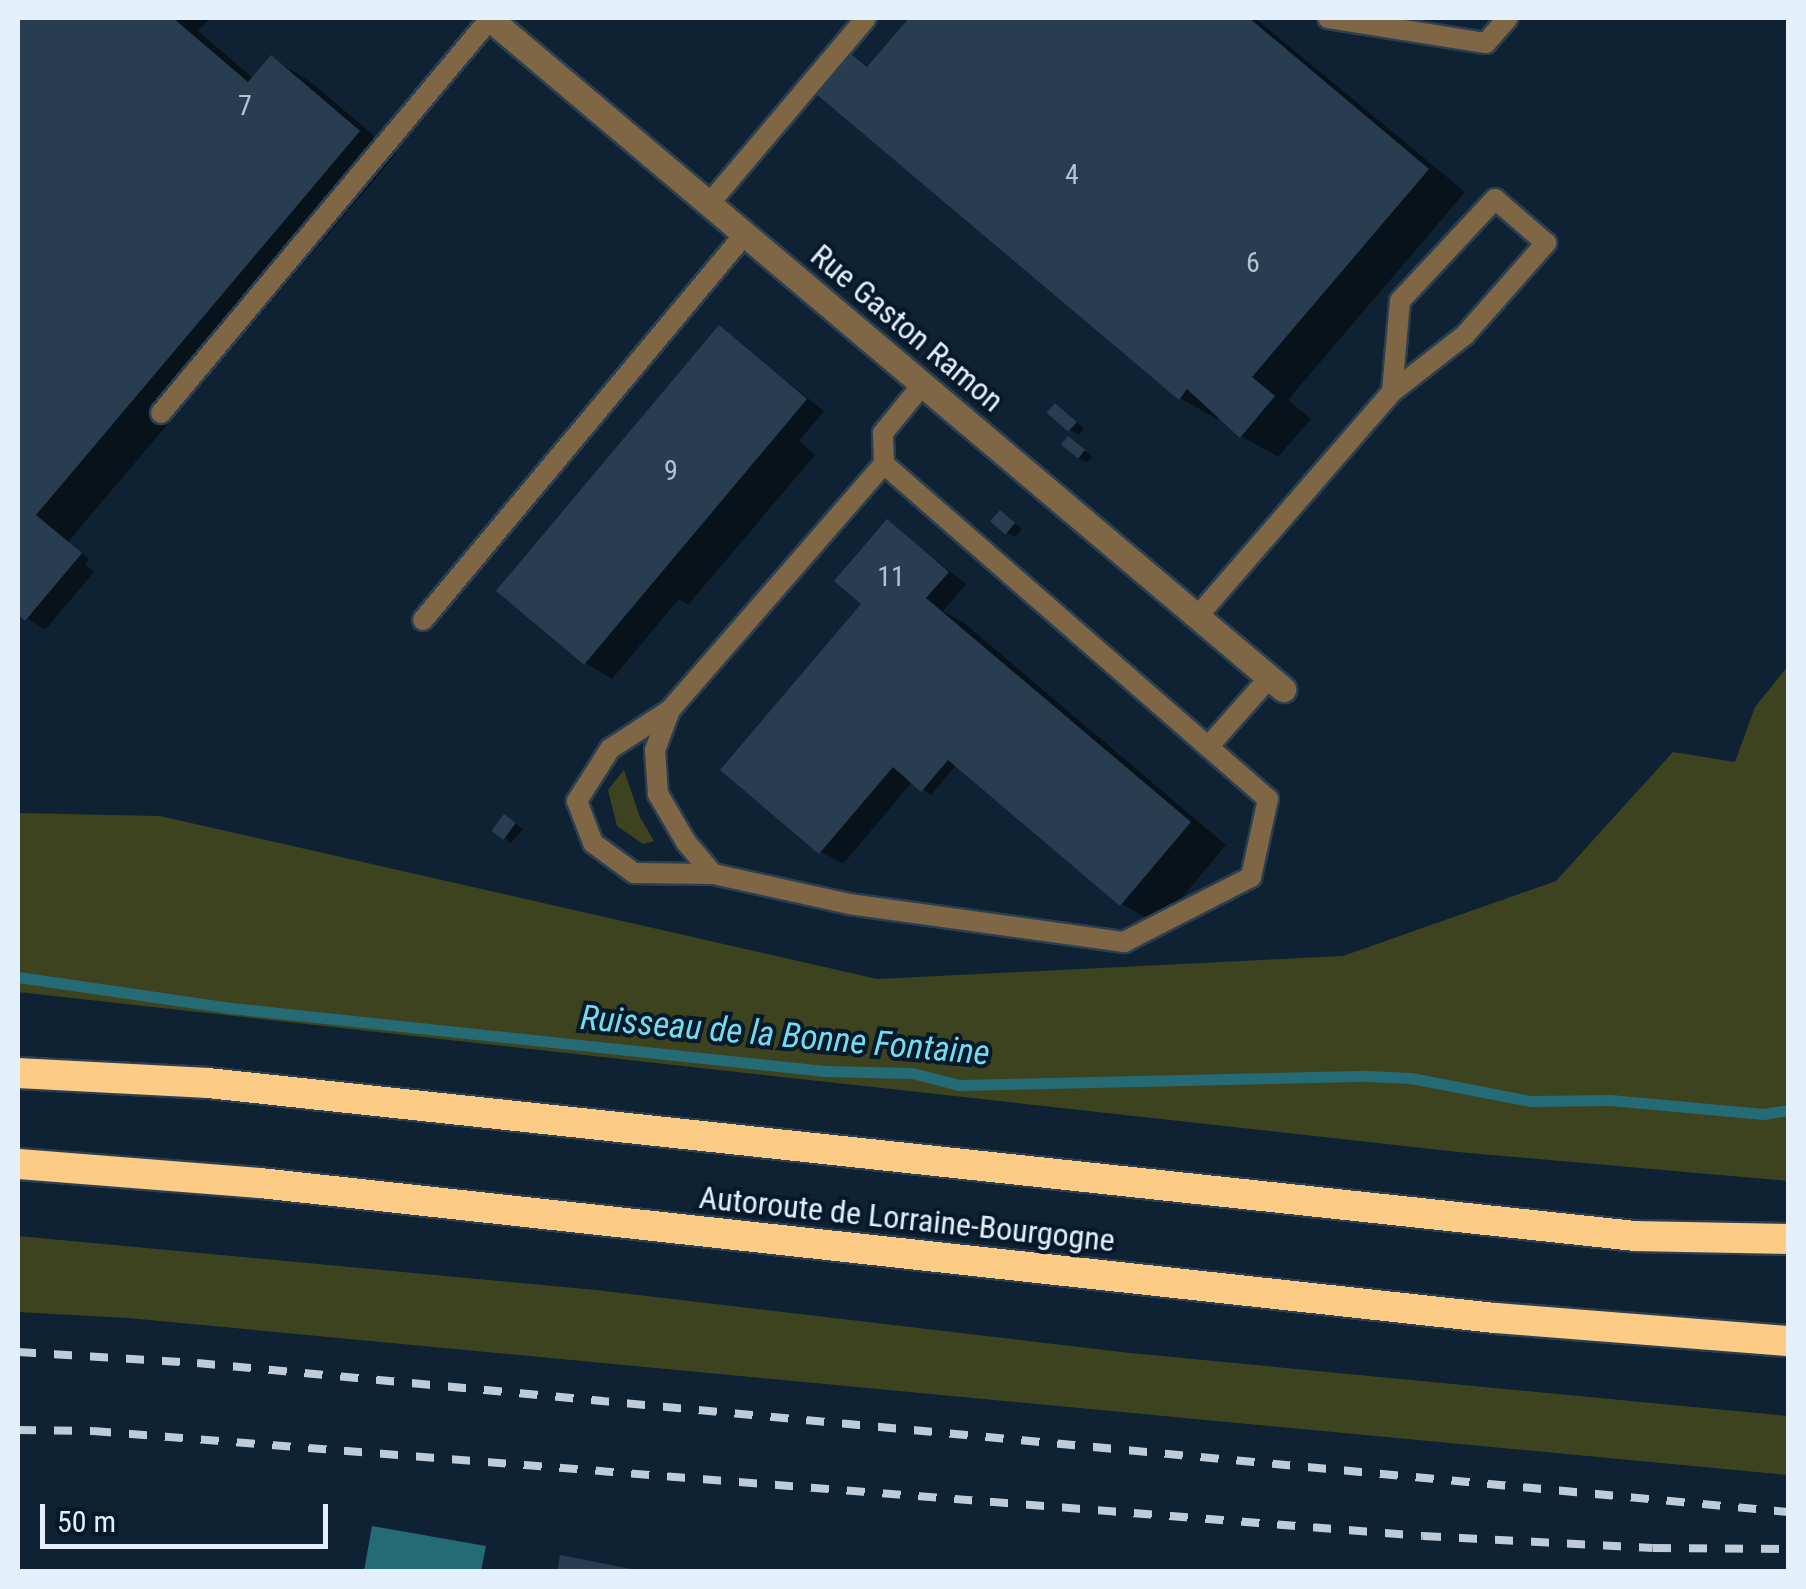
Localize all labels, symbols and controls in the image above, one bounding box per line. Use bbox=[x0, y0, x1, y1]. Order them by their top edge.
house number: 7 bbox=[238, 89, 252, 123]
house number: 4 bbox=[1065, 158, 1079, 192]
street label: Rue Gaston Ramon bbox=[803, 236, 1011, 420]
house number: 6 bbox=[1246, 246, 1260, 280]
house number: 9 bbox=[664, 454, 678, 488]
house number: 11 bbox=[877, 560, 905, 594]
water label: Ruisseau de la Bonne Fontaine bbox=[579, 997, 991, 1075]
street label: Autoroute de Lorraine-Bourgogne bbox=[697, 1178, 1117, 1260]
scale bar bbox=[45, 1484, 332, 1546]
text: 50 m bbox=[57, 1504, 116, 1539]

